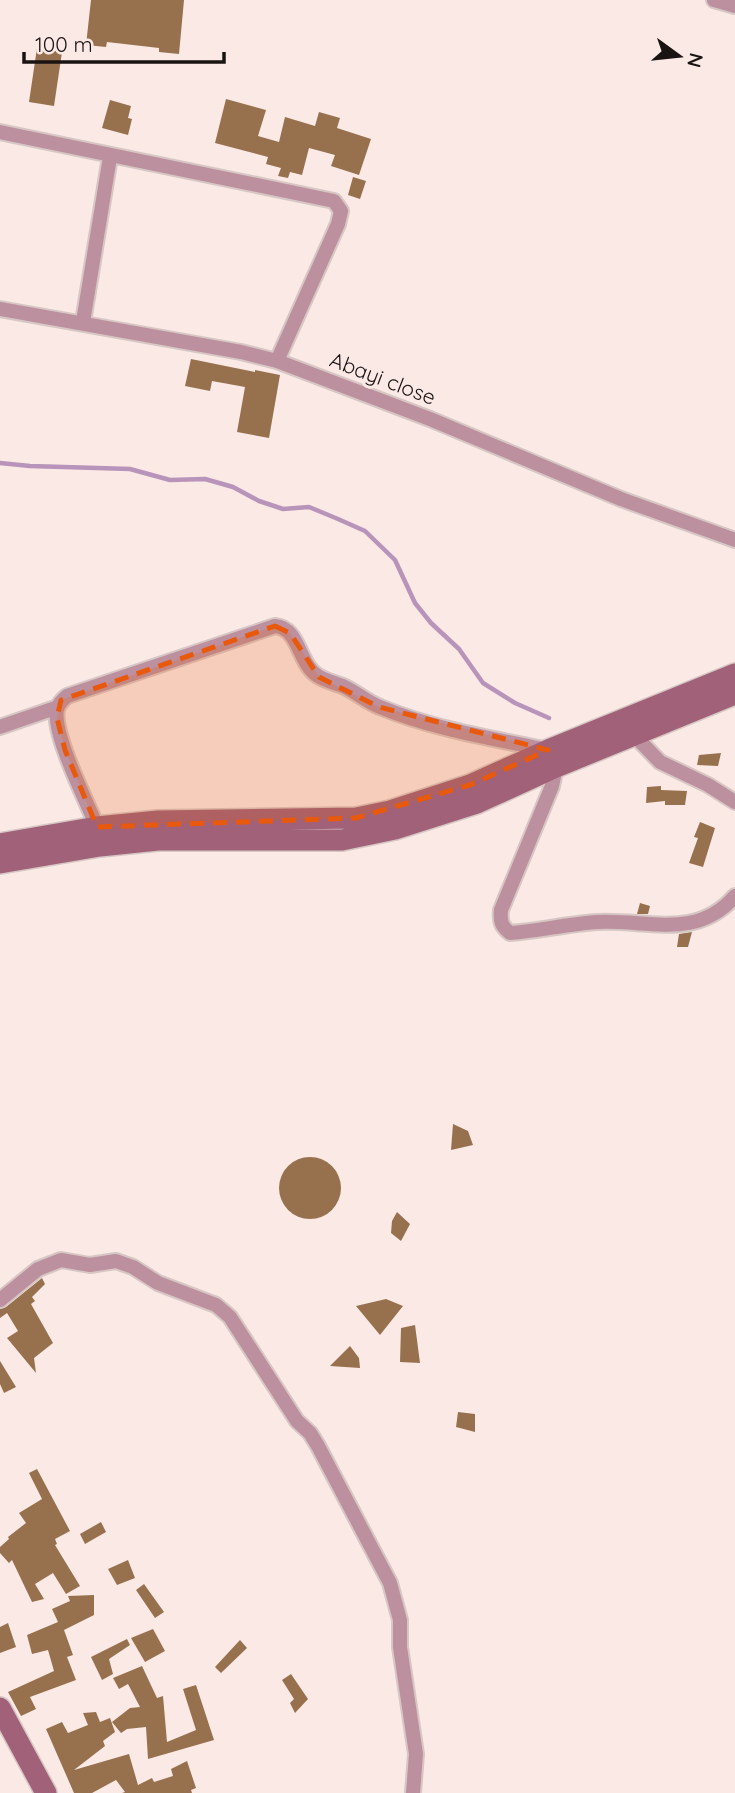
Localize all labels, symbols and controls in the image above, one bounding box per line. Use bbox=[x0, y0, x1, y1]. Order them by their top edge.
scale bar bbox=[24, 21, 224, 65]
north arrow bbox=[644, 21, 714, 91]
text: 100 m bbox=[35, 31, 93, 57]
text: N bbox=[682, 51, 709, 70]
street label: Abayi close bbox=[326, 346, 440, 410]

